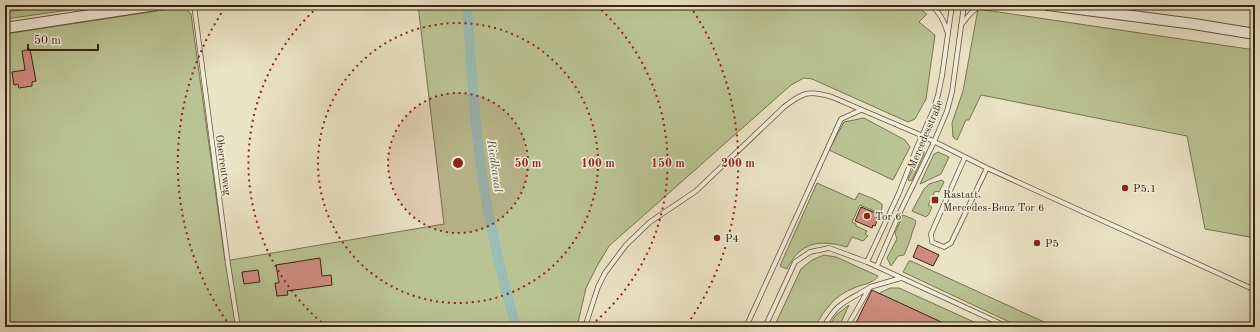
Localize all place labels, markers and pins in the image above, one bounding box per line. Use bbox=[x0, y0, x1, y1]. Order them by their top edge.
centre of rings bbox=[451, 156, 465, 170]
marker: P5.1 bbox=[1120, 183, 1130, 193]
place label: P5.1 bbox=[1133, 184, 1156, 195]
place label: Rastatt, Mercedes-Benz Tor 6 bbox=[943, 190, 1044, 214]
marker: Rastatt, Mercedes-Benz Tor 6 bbox=[930, 195, 940, 205]
marker: Tor 6 bbox=[862, 211, 872, 221]
place label: Tor 6 bbox=[875, 212, 902, 223]
marker: P4 bbox=[712, 233, 722, 243]
place label: P4 bbox=[725, 234, 739, 245]
marker: P5 bbox=[1032, 238, 1042, 248]
place label: P5 bbox=[1045, 239, 1059, 250]

